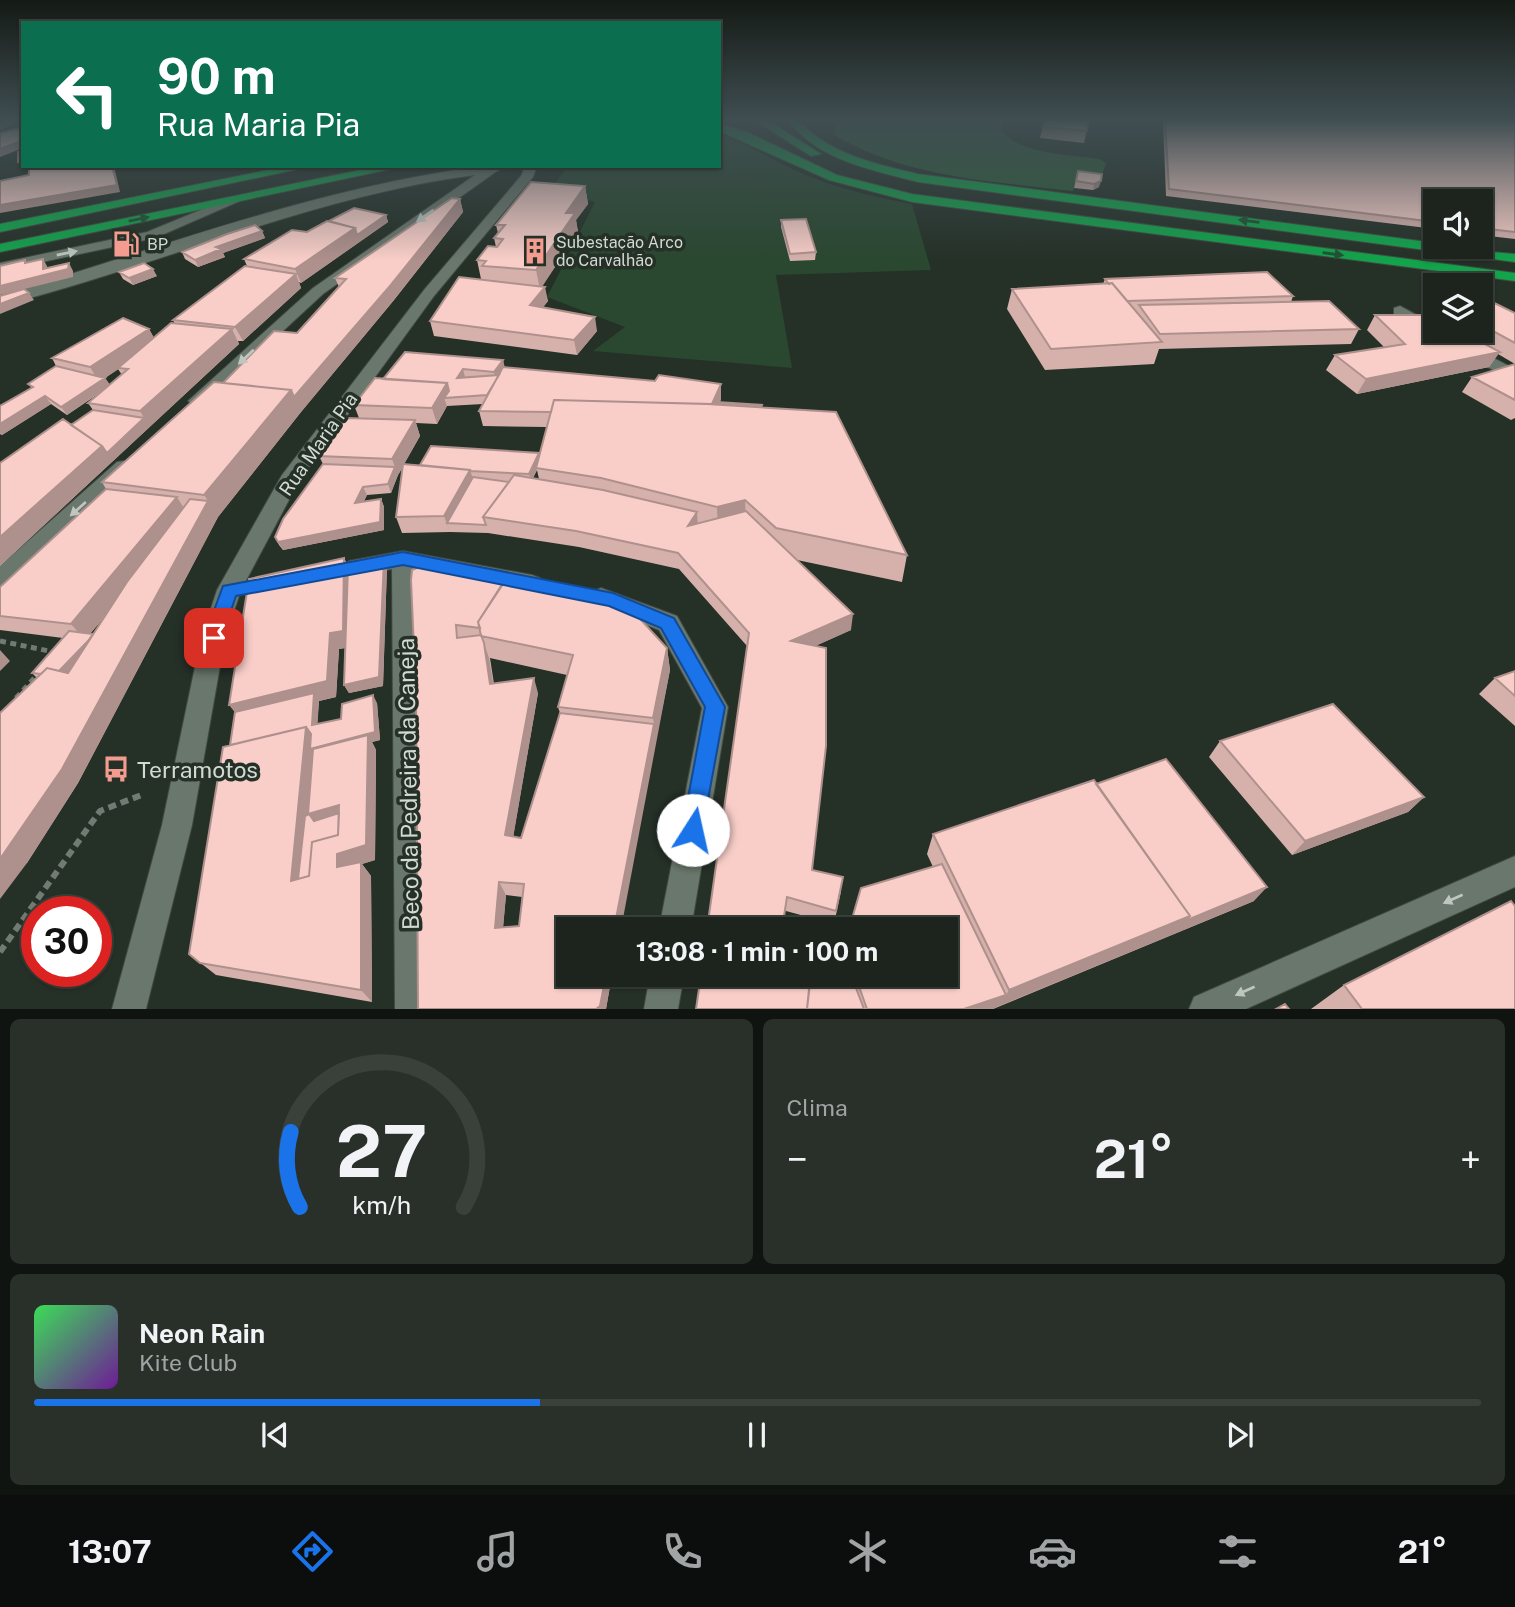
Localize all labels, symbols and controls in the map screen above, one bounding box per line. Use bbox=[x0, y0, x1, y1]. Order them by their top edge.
text: 90 m bbox=[157, 47, 276, 105]
icon: left bbox=[42, 49, 133, 140]
text: Rua Maria Pia bbox=[157, 106, 360, 143]
map controls bbox=[1423, 189, 1493, 343]
button: sound bbox=[1423, 189, 1493, 259]
one-way arrow bbox=[416, 209, 434, 223]
one-way arrow bbox=[128, 214, 150, 225]
one-way arrow bbox=[1237, 216, 1259, 227]
fuel station icon: BP bbox=[111, 229, 141, 259]
place label: Subestação Arco do Carvalhão bbox=[556, 233, 683, 270]
place label: BP bbox=[147, 235, 168, 254]
building icon: Subestação Arco do Carvalhão bbox=[520, 236, 550, 266]
one-way arrow bbox=[56, 247, 78, 258]
one-way arrow bbox=[1323, 249, 1345, 260]
button: layers bbox=[1423, 273, 1493, 343]
one-way arrow bbox=[238, 348, 255, 364]
street label: Rua Maria Pia bbox=[274, 388, 362, 500]
one-way arrow bbox=[69, 501, 86, 516]
pin bbox=[184, 608, 244, 668]
icon: arrive bbox=[195, 619, 233, 657]
street label: Beco da Pedreira da Caneja bbox=[392, 638, 424, 930]
bus stop icon: Terramotos bbox=[101, 754, 131, 784]
place label: Terramotos bbox=[137, 756, 258, 783]
position arrow bbox=[656, 793, 730, 867]
one-way arrow bbox=[1442, 894, 1463, 905]
speed limit sign: 30 bbox=[21, 896, 112, 987]
text: 13:08 · 1 min · 100 m bbox=[636, 936, 878, 967]
one-way arrow bbox=[1235, 985, 1255, 997]
text: Clima bbox=[787, 1094, 848, 1121]
text: 27 bbox=[335, 1109, 427, 1194]
text: 21° bbox=[1094, 1129, 1174, 1190]
text: − bbox=[787, 1137, 808, 1182]
text: + bbox=[1460, 1137, 1481, 1182]
text: km/h bbox=[352, 1190, 411, 1220]
text: Neon Rain bbox=[139, 1318, 265, 1349]
text: Kite Club bbox=[139, 1349, 237, 1376]
icon: previous bbox=[256, 1416, 294, 1454]
icon: pause bbox=[738, 1416, 776, 1454]
icon: next bbox=[1221, 1416, 1259, 1454]
icon: directions bbox=[288, 1527, 337, 1576]
icon: music bbox=[473, 1527, 522, 1576]
icon: phone bbox=[658, 1527, 707, 1576]
icon: climate bbox=[843, 1527, 892, 1576]
icon: car bbox=[1028, 1527, 1077, 1576]
icon: filters bbox=[1213, 1527, 1262, 1576]
text: 13:07 bbox=[68, 1533, 152, 1570]
text: 21° bbox=[1398, 1533, 1447, 1570]

